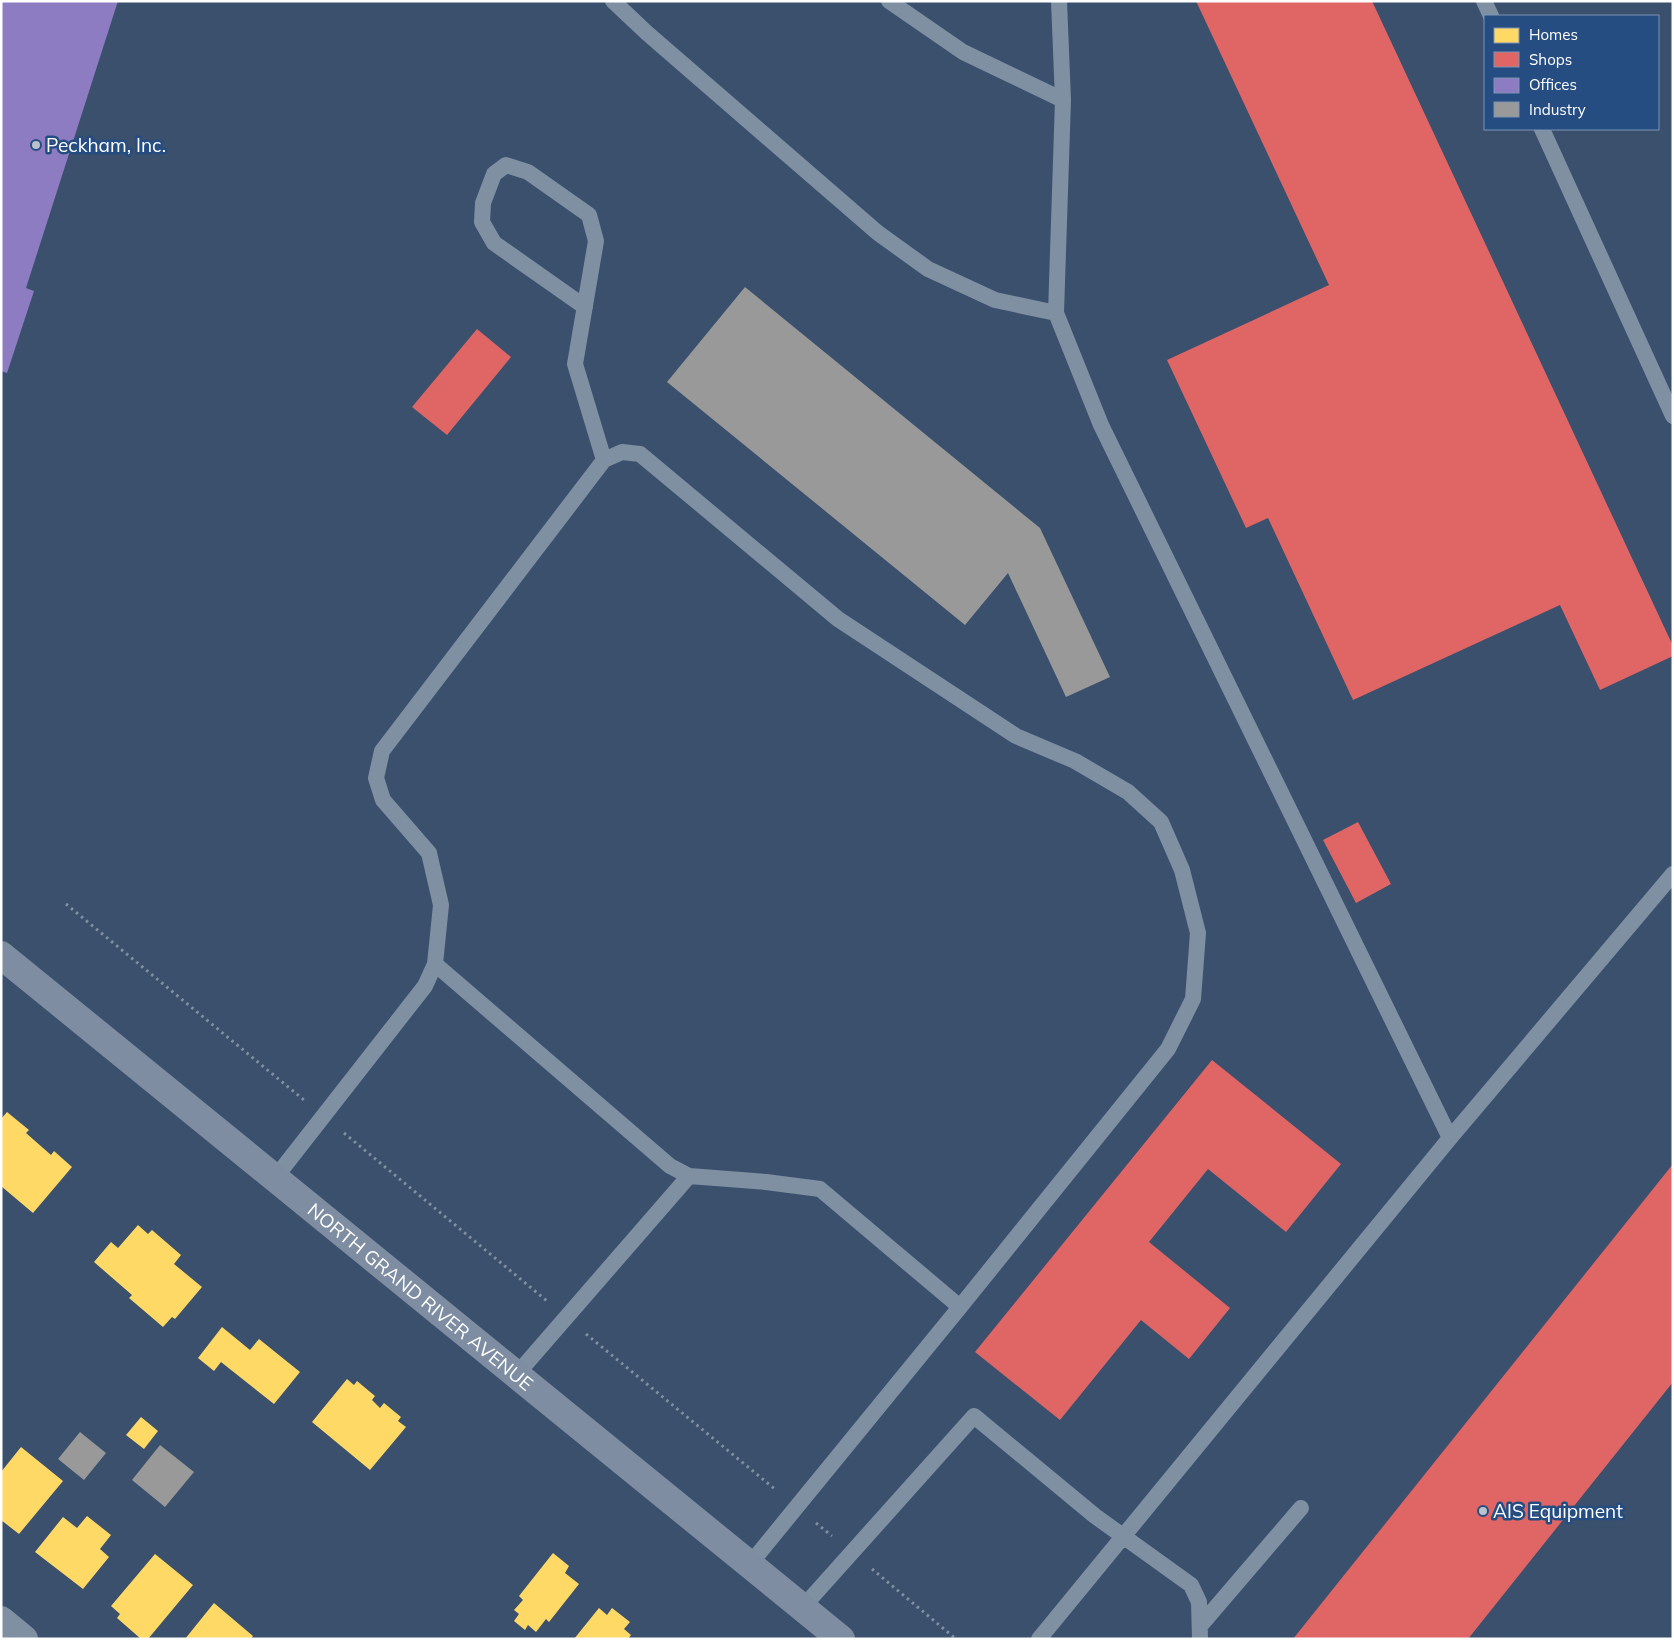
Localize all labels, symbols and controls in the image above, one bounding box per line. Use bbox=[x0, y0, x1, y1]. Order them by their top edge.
legend bbox=[1484, 15, 1659, 130]
text: Homes bbox=[1529, 25, 1578, 44]
text: Shops bbox=[1529, 50, 1572, 69]
text: Offices bbox=[1529, 75, 1577, 94]
text: Industry bbox=[1529, 100, 1586, 119]
place label: Peckham, Inc. bbox=[46, 133, 166, 157]
marker: Peckham, Inc. bbox=[30, 139, 42, 151]
street label: NORTH GRAND RIVER AVENUE bbox=[303, 1198, 538, 1396]
place label: AIS Equipment bbox=[1493, 1499, 1623, 1523]
marker: AIS Equipment bbox=[1477, 1505, 1489, 1517]

